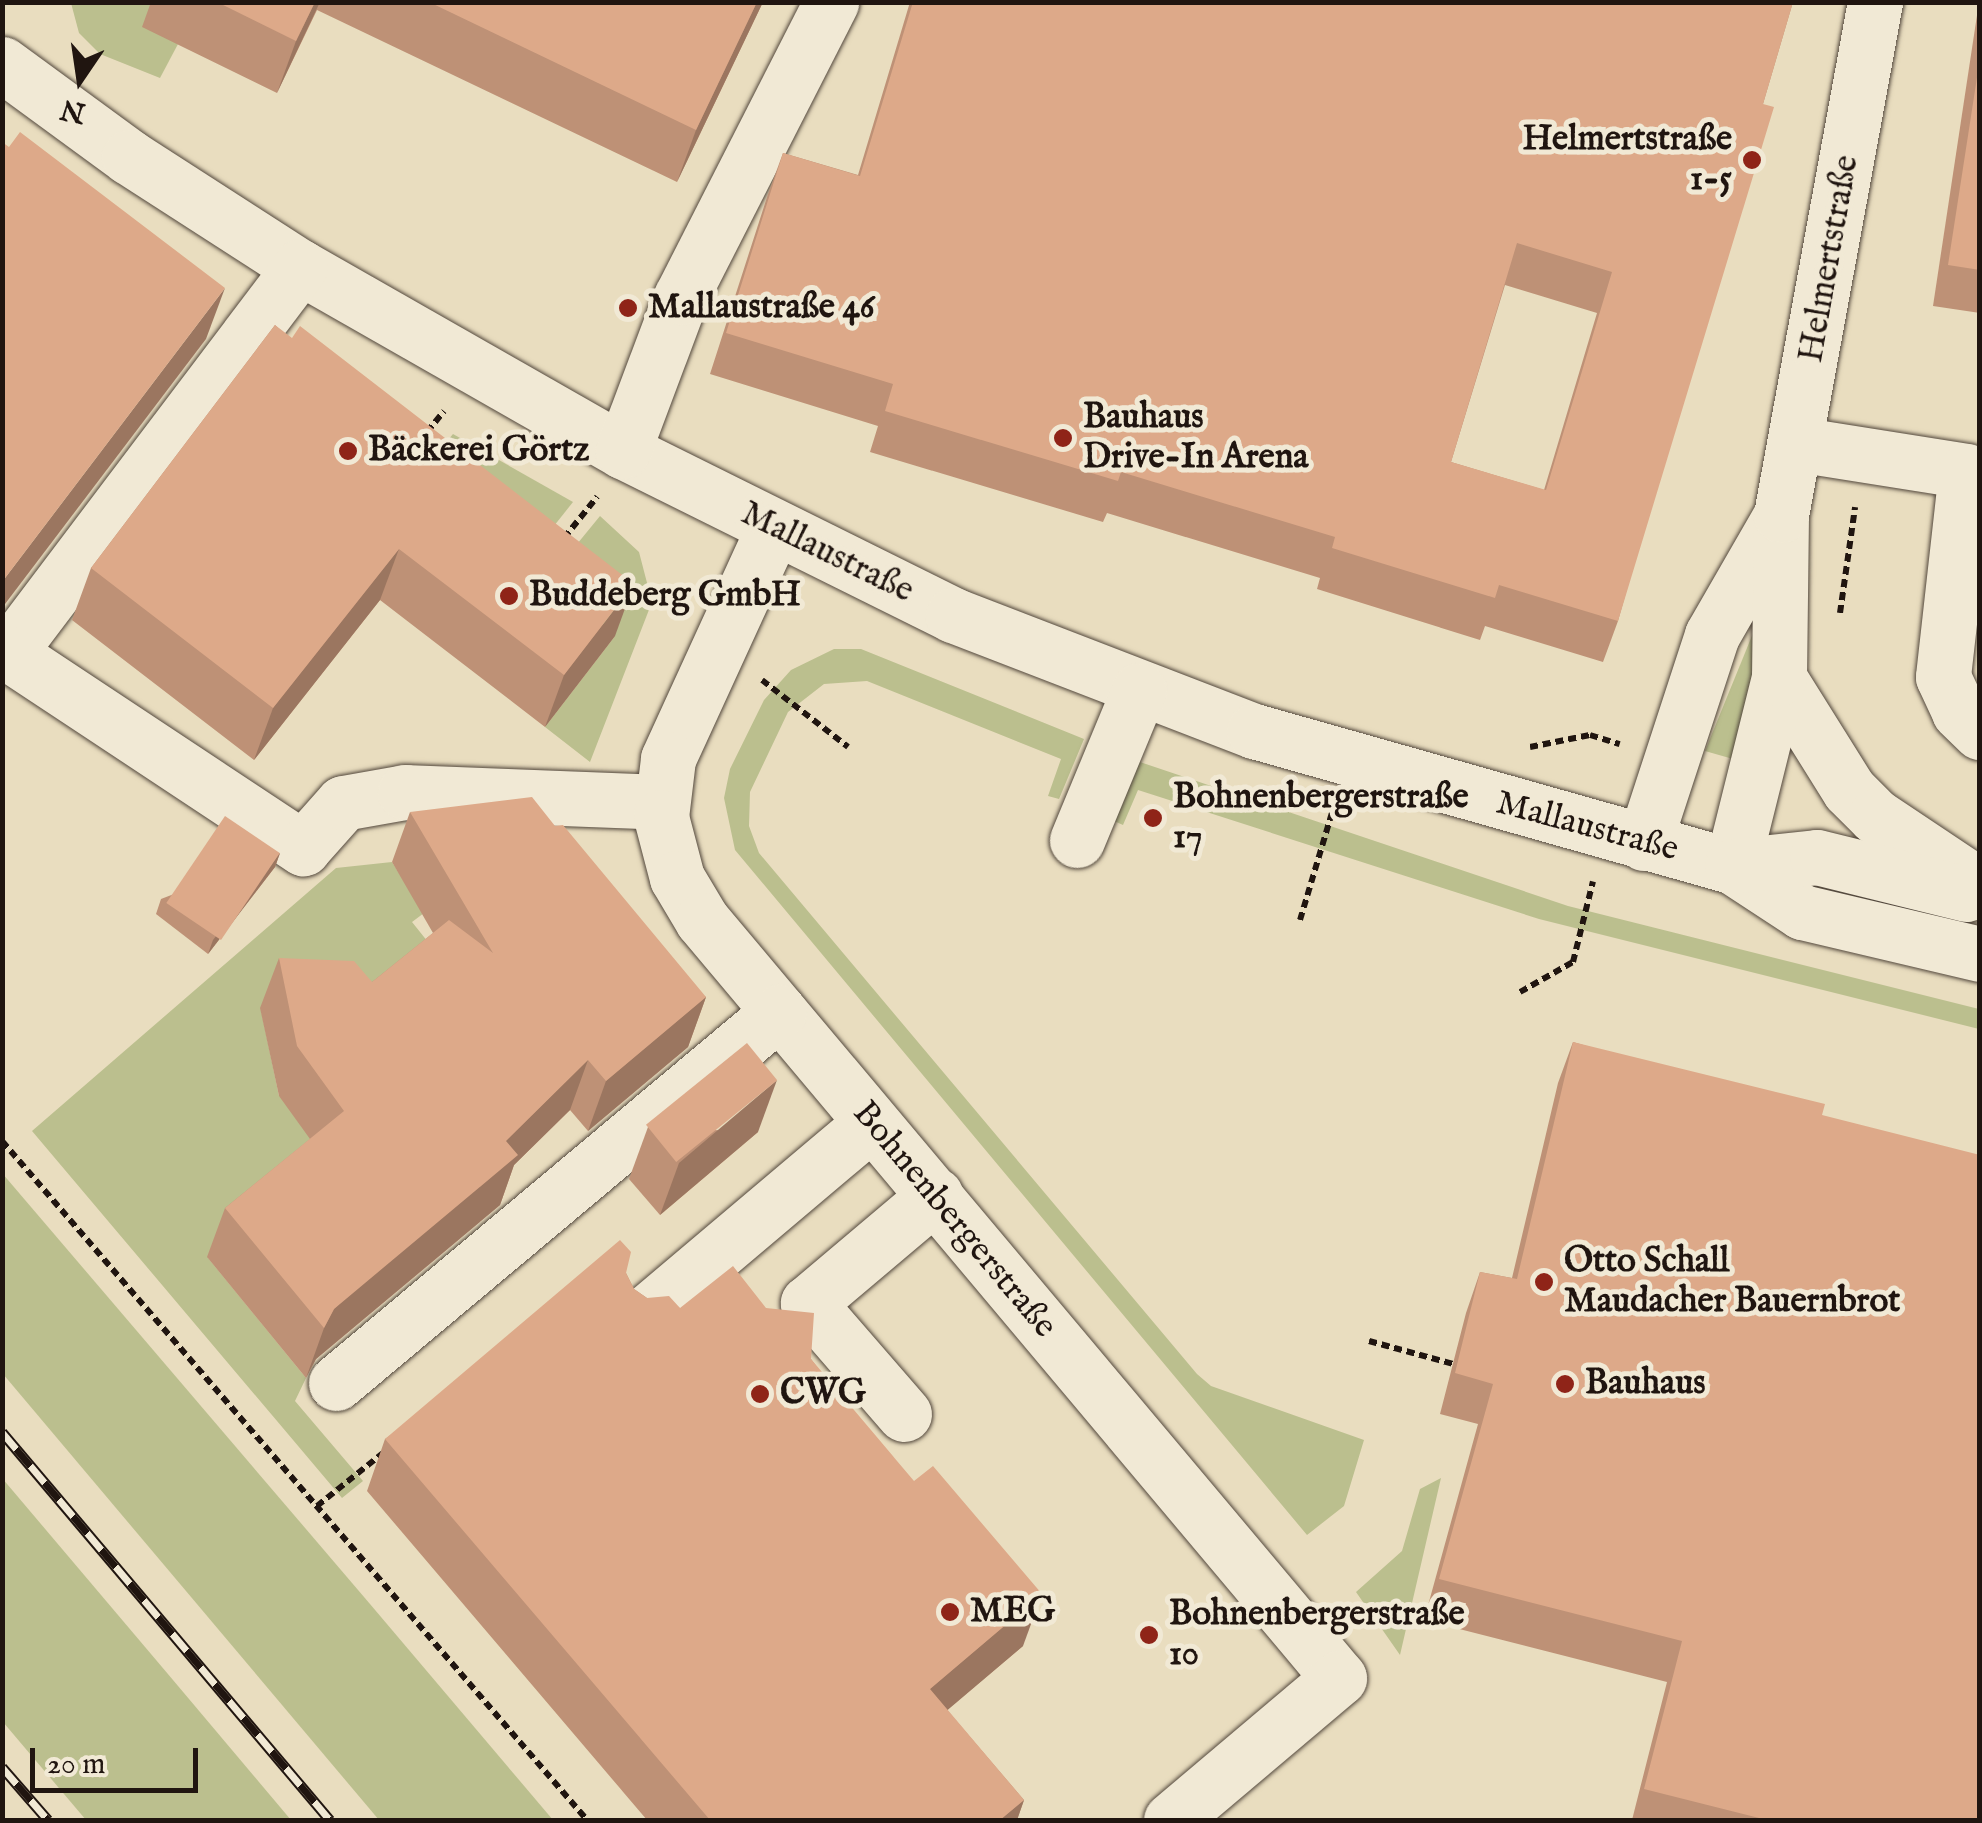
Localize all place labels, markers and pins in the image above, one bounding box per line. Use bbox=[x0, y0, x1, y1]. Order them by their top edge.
place label: Helmertstraße 1-5 bbox=[1523, 119, 1732, 201]
marker: Helmertstraße 1-5 bbox=[1741, 149, 1763, 171]
place label: Mallaustraße 46 bbox=[648, 287, 874, 329]
marker: Mallaustraße 46 bbox=[617, 297, 639, 319]
place label: Bauhaus Drive-In Arena bbox=[1083, 397, 1308, 479]
marker: Bauhaus Drive-In Arena bbox=[1052, 427, 1074, 449]
place label: Bäckerei Görtz bbox=[368, 430, 589, 472]
marker: Bäckerei Görtz bbox=[337, 440, 359, 462]
place label: Buddeberg GmbH bbox=[529, 575, 801, 617]
marker: Buddeberg GmbH bbox=[498, 585, 520, 607]
place label: Bohnenbergerstraße 17 bbox=[1173, 777, 1469, 859]
marker: Bohnenbergerstraße 17 bbox=[1142, 807, 1164, 829]
place label: Otto Schall Maudacher Bauernbrot bbox=[1564, 1241, 1900, 1323]
marker: Otto Schall Maudacher Bauernbrot bbox=[1533, 1271, 1555, 1293]
place label: Bauhaus bbox=[1585, 1363, 1706, 1405]
place label: CWG bbox=[780, 1373, 866, 1415]
marker: Bauhaus bbox=[1554, 1373, 1576, 1395]
marker: CWG bbox=[749, 1383, 771, 1405]
place label: MEG bbox=[970, 1591, 1055, 1633]
place label: Bohnenbergerstraße 10 bbox=[1169, 1594, 1465, 1676]
marker: MEG bbox=[939, 1601, 961, 1623]
marker: Bohnenbergerstraße 10 bbox=[1138, 1624, 1160, 1646]

